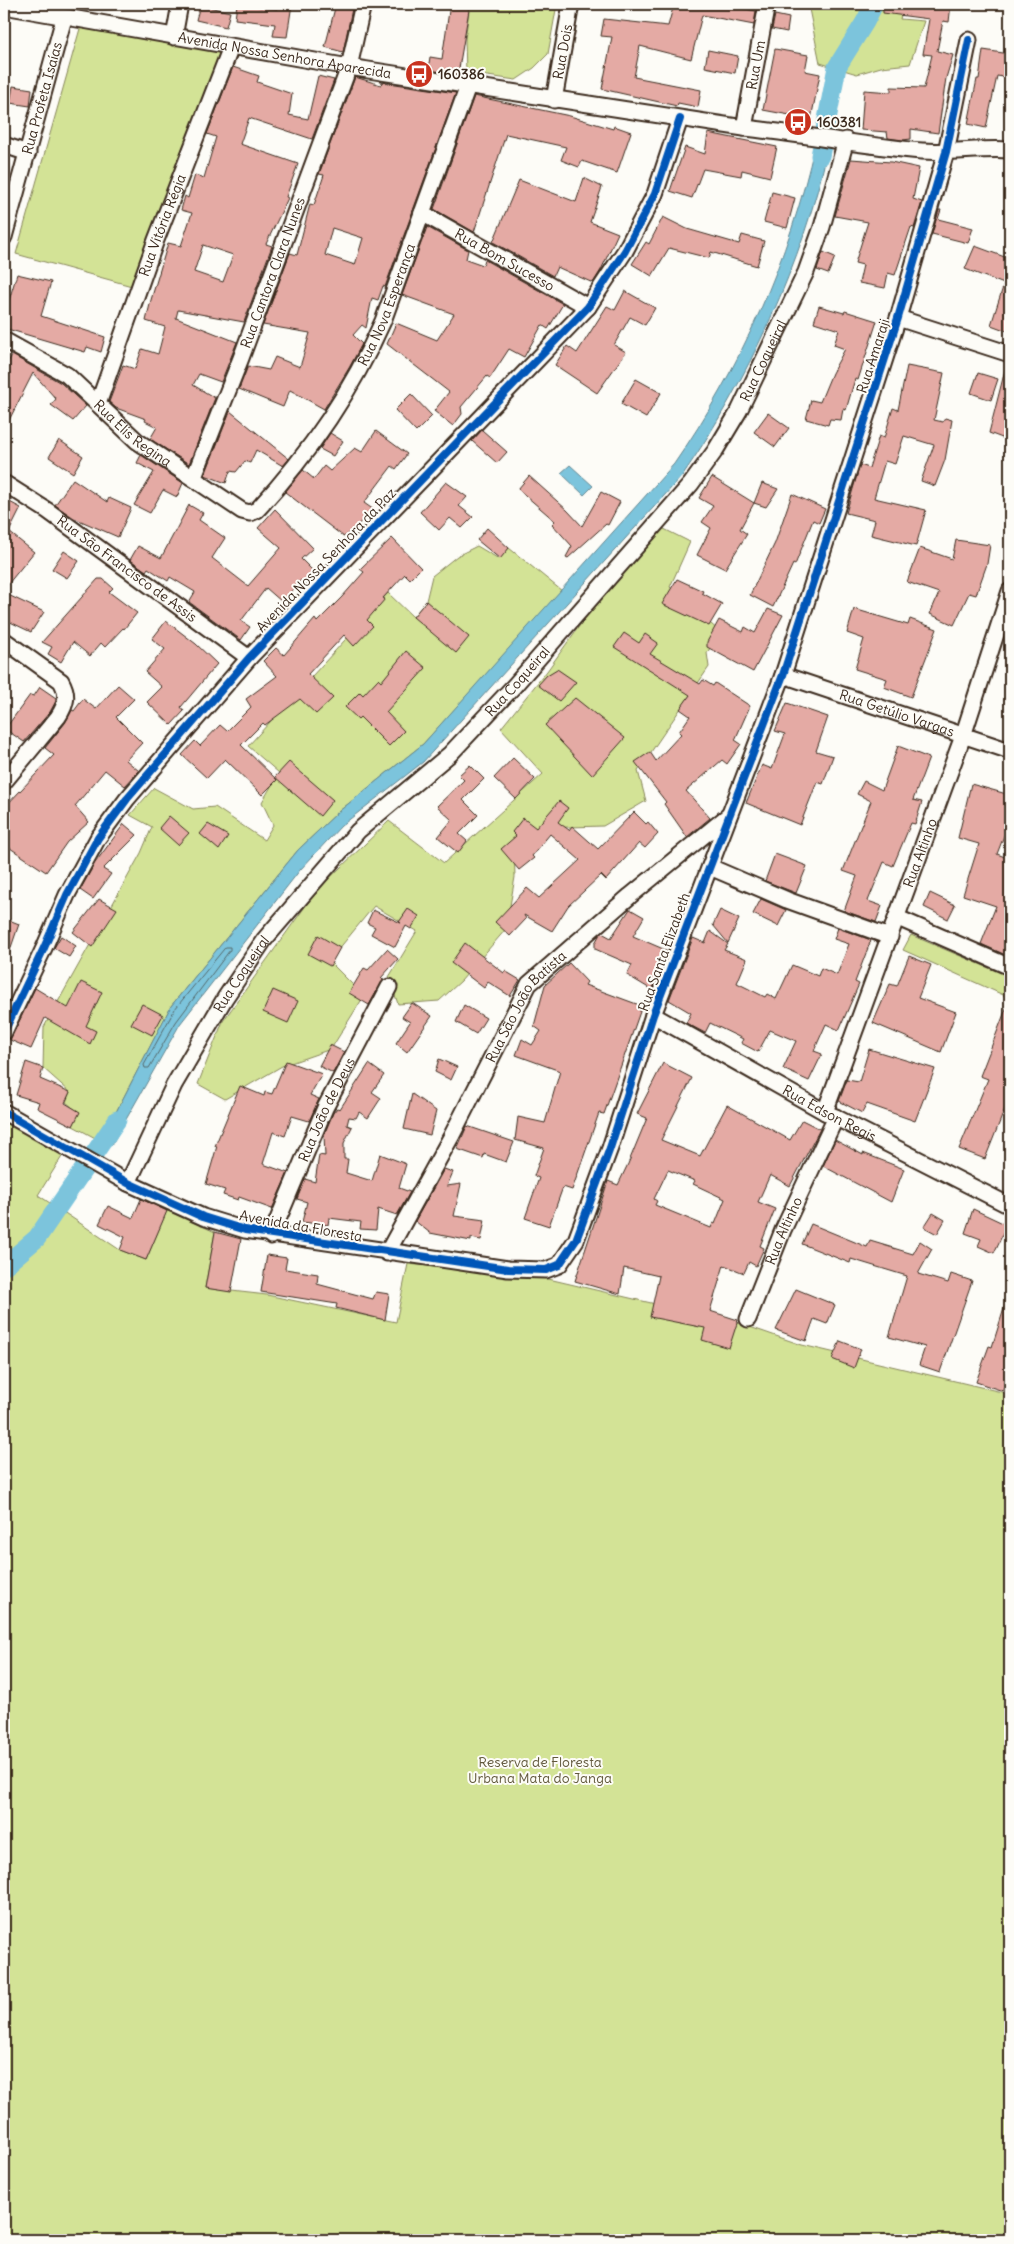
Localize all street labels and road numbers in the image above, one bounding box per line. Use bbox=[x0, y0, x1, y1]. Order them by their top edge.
street label: Rua Dois bbox=[549, 23, 576, 81]
street label: Avenida Nossa Senhora Aparecida bbox=[177, 28, 393, 82]
street label: Rua Um bbox=[742, 39, 769, 91]
street label: Rua Profeta Isaías bbox=[18, 40, 66, 156]
street label: Rua Vitória Régia bbox=[135, 171, 190, 279]
street label: Rua Cantora Clara Nunes bbox=[236, 195, 309, 351]
street label: Rua Bom Sucesso bbox=[452, 224, 558, 295]
street label: Rua Nova Esperança bbox=[354, 241, 419, 369]
street label: Rua Amaraji bbox=[852, 316, 894, 396]
street label: Rua Coqueiral bbox=[736, 317, 791, 405]
street label: Rua Elis Regina bbox=[90, 396, 175, 470]
street label: Avenida Nossa Senhora da Paz bbox=[252, 484, 400, 636]
street label: Rua São Francisco de Assis bbox=[53, 511, 201, 626]
street label: Rua Coqueiral bbox=[481, 642, 554, 720]
street label: Rua Getúlio Vargas bbox=[837, 685, 957, 741]
street label: Rua Altinho bbox=[899, 816, 941, 890]
street label: Rua Santa Elizabeth bbox=[634, 890, 694, 1014]
street label: Rua Coqueiral bbox=[209, 932, 273, 1016]
street label: Rua São João Batista bbox=[481, 947, 570, 1066]
street label: Rua João de Deus bbox=[294, 1054, 359, 1165]
street label: Rua Edson Regis bbox=[779, 1081, 879, 1146]
street label: Rua Altinho bbox=[761, 1194, 806, 1268]
street label: Avenida da Floresta bbox=[238, 1206, 364, 1246]

